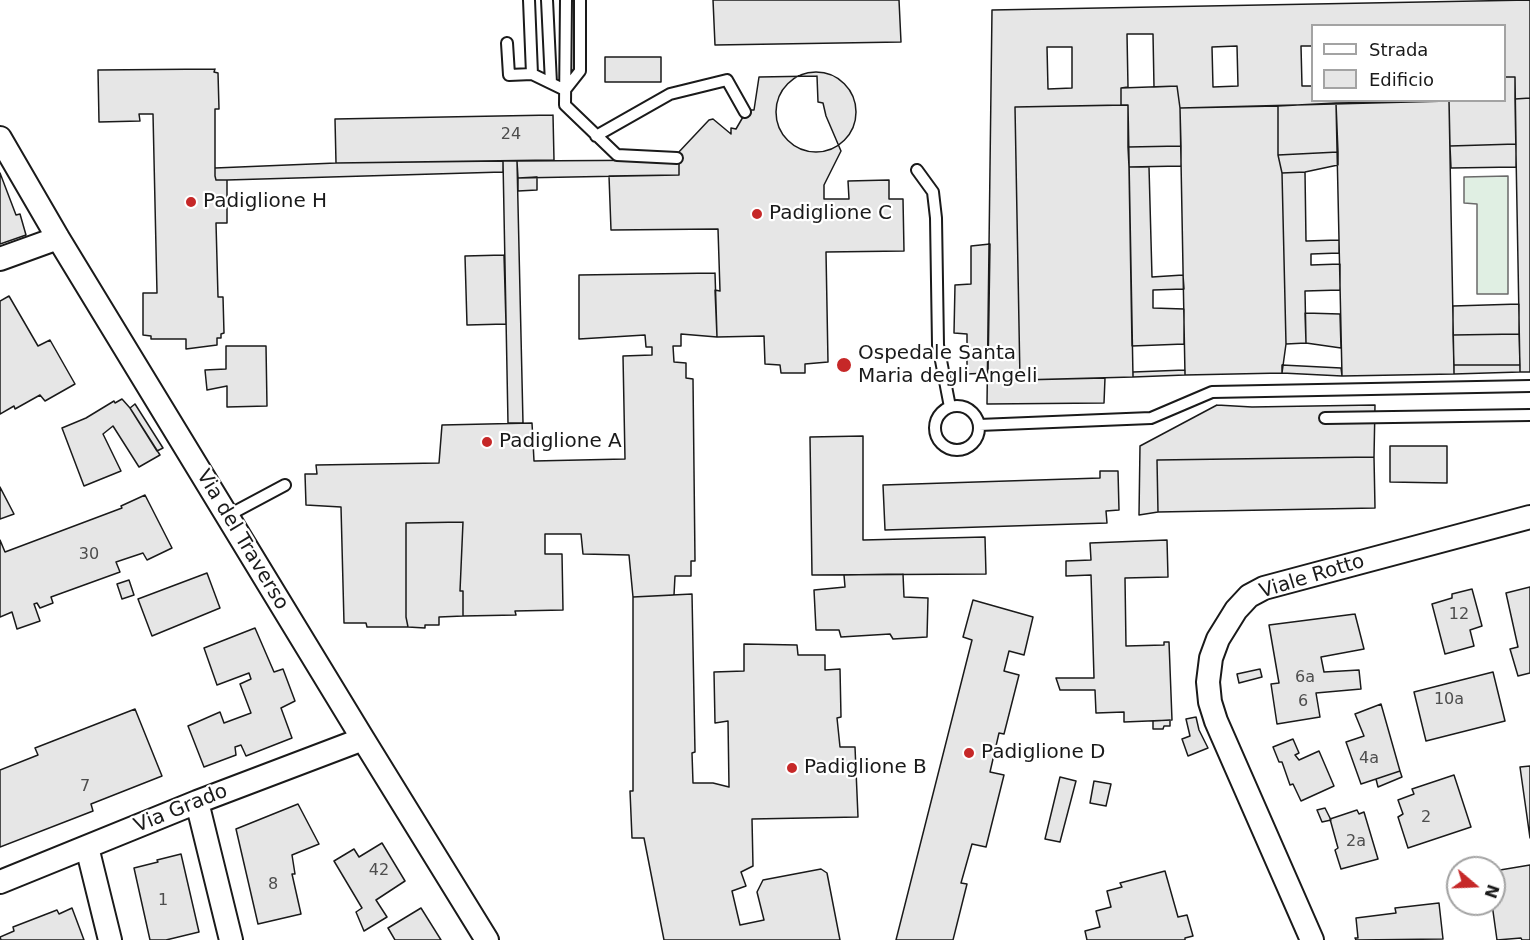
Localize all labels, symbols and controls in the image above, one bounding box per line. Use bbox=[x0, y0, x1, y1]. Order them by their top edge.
legend bbox=[1311, 24, 1506, 102]
text: Strada bbox=[1369, 39, 1428, 60]
text: Edificio bbox=[1369, 69, 1434, 90]
house number: 24 bbox=[501, 125, 521, 145]
place label: Padiglione H bbox=[203, 190, 327, 214]
marker: Padiglione H bbox=[184, 195, 198, 209]
place label: Padiglione C bbox=[769, 202, 892, 226]
marker: Padiglione C bbox=[750, 207, 764, 221]
place label: Ospedale Santa Maria degli Angeli bbox=[858, 342, 1038, 389]
marker: Ospedale Santa Maria degli Angeli bbox=[835, 356, 853, 374]
place label: Padiglione A bbox=[499, 430, 622, 454]
marker: Padiglione A bbox=[480, 435, 494, 449]
street label: Via del Traverso bbox=[191, 466, 293, 614]
house number: 30 bbox=[79, 545, 99, 565]
street label: Viale Rotto bbox=[1257, 550, 1367, 604]
house number: 12 bbox=[1449, 605, 1469, 625]
house number: 6a bbox=[1295, 668, 1315, 688]
house number: 10a bbox=[1434, 690, 1464, 710]
house number: 6 bbox=[1298, 692, 1308, 712]
place label: Padiglione D bbox=[981, 741, 1105, 765]
marker: Padiglione D bbox=[962, 746, 976, 760]
house number: 4a bbox=[1359, 749, 1379, 769]
place label: Padiglione B bbox=[804, 756, 927, 780]
marker: Padiglione B bbox=[785, 761, 799, 775]
house number: 7 bbox=[80, 777, 90, 797]
street label: Via Grado bbox=[131, 779, 231, 839]
house number: 2 bbox=[1421, 808, 1431, 828]
house number: 2a bbox=[1346, 832, 1366, 852]
north arrow bbox=[1446, 856, 1506, 916]
house number: 42 bbox=[369, 861, 389, 881]
house number: 8 bbox=[268, 875, 278, 895]
text: N bbox=[1480, 882, 1503, 901]
house number: 1 bbox=[158, 891, 168, 911]

